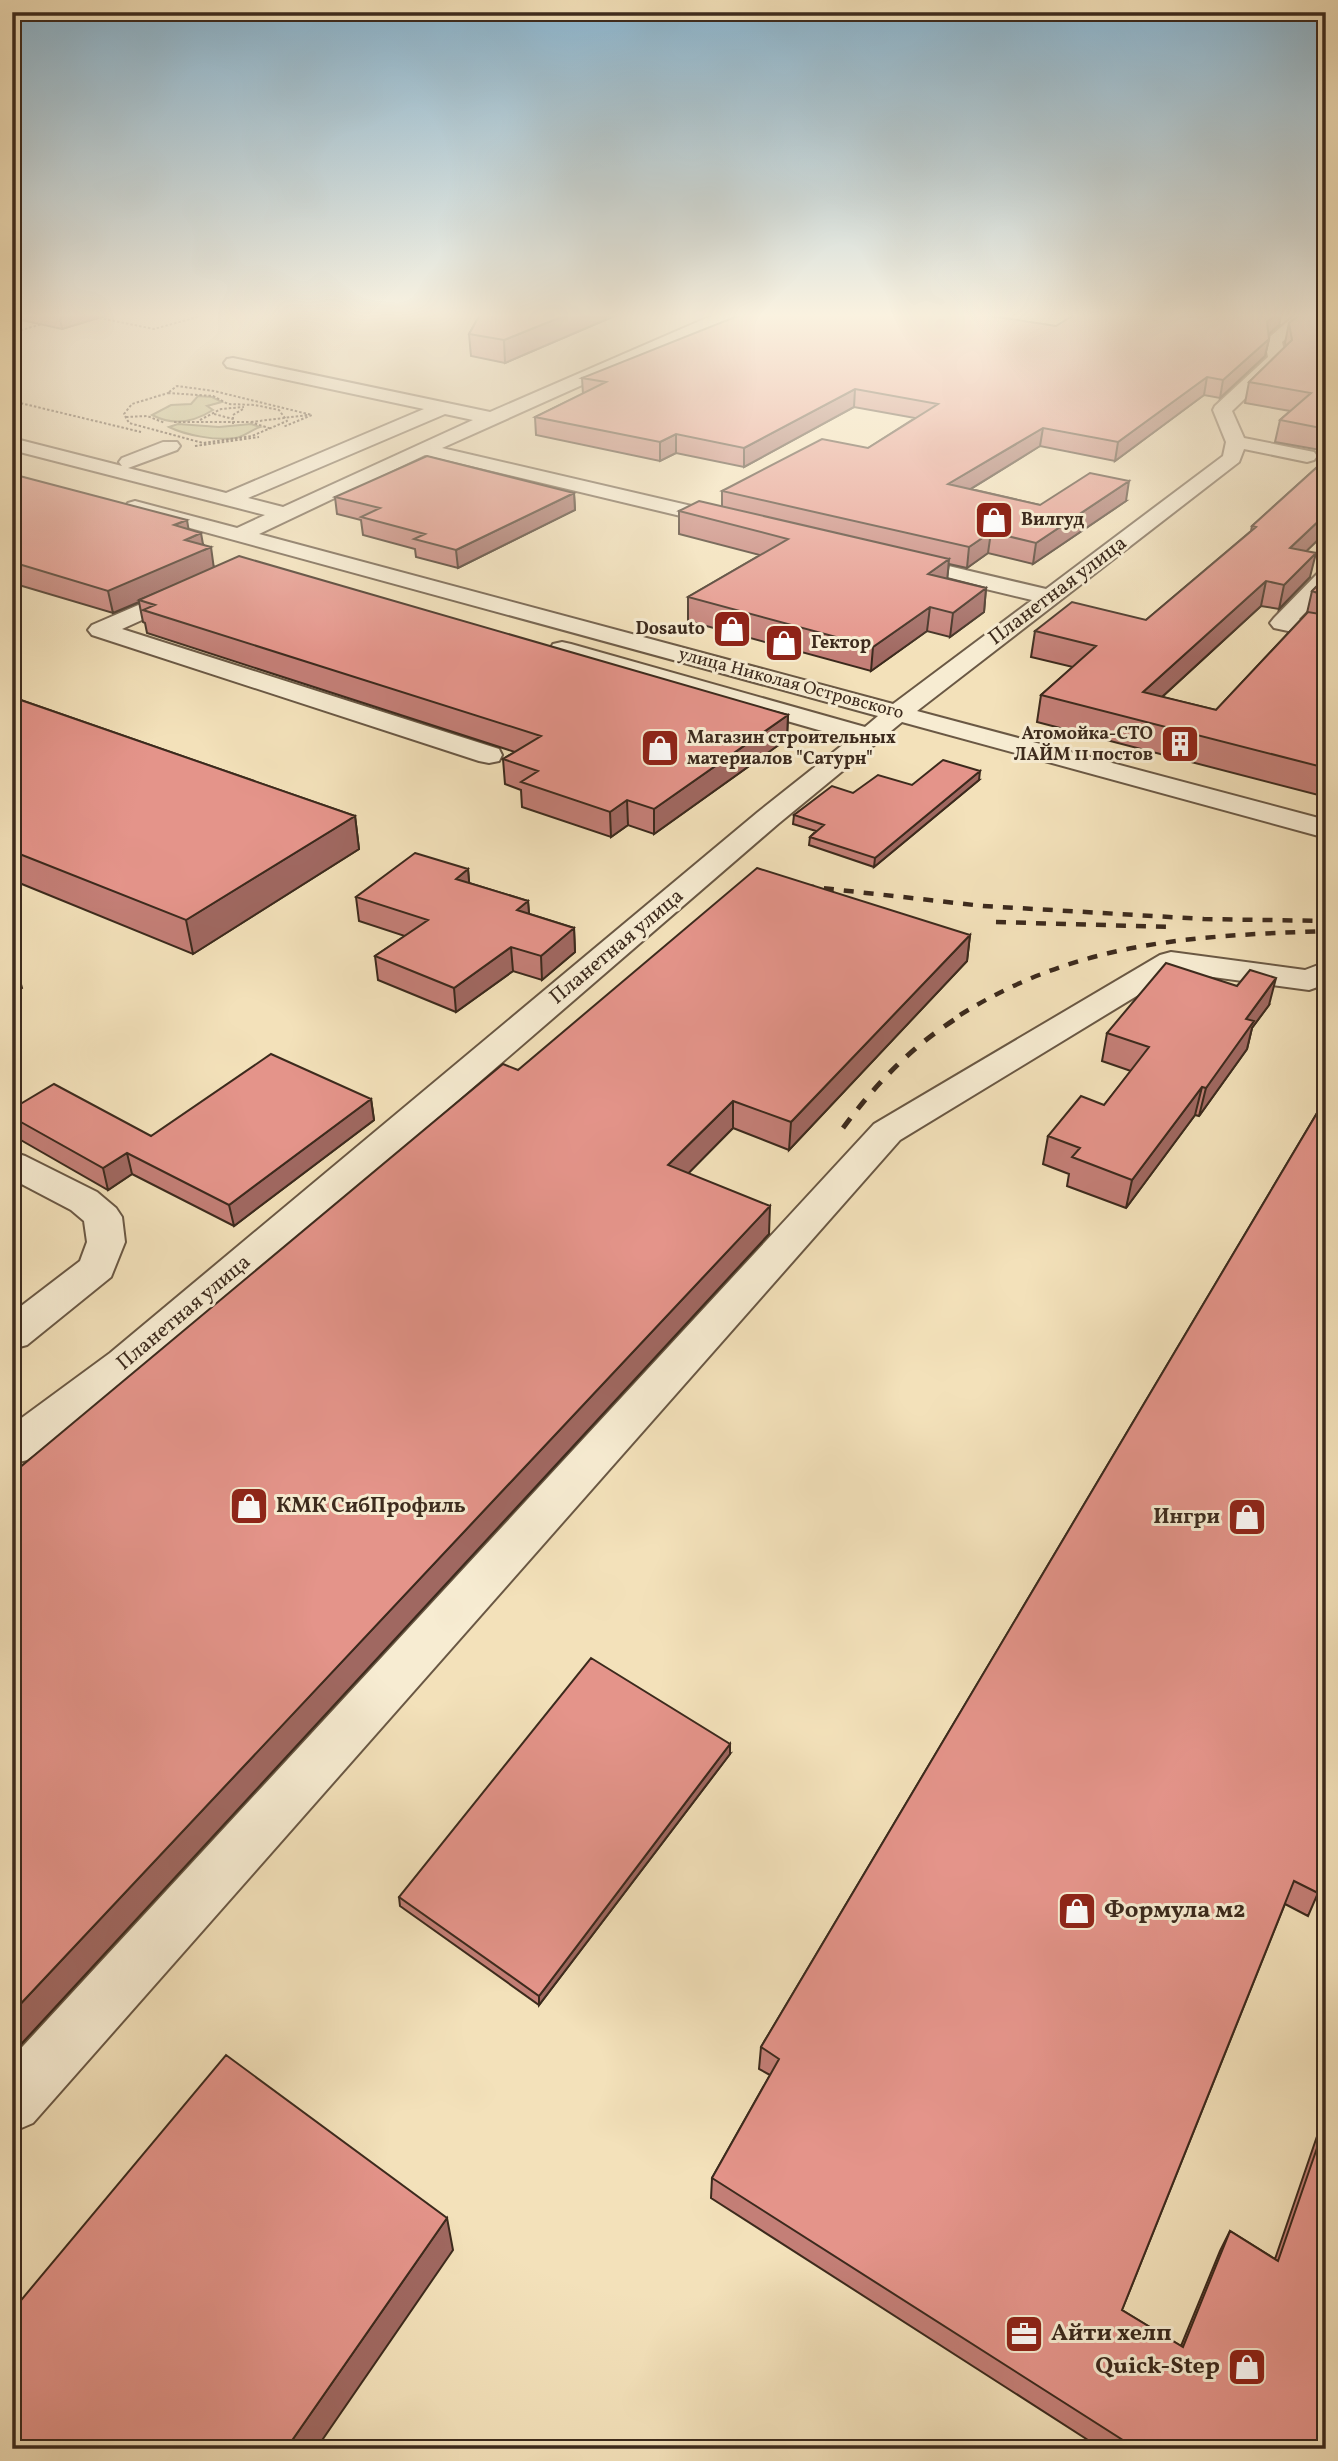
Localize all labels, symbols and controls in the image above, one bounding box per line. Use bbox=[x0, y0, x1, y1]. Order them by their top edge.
shop icon: Вилгуд bbox=[973, 499, 1015, 541]
place label: Вилгуд bbox=[1021, 508, 1084, 533]
street label: Планетная улица bbox=[983, 529, 1133, 653]
shop icon: Dosauto bbox=[711, 608, 753, 650]
place label: Dosauto bbox=[635, 617, 705, 642]
shop icon: Гектор bbox=[763, 622, 805, 664]
place label: Гектор bbox=[811, 631, 871, 656]
street label: улица Николая Островского bbox=[676, 642, 906, 726]
place label: Атомойка-СТО ЛАЙМ 11 постов bbox=[1014, 722, 1153, 768]
building icon: Атомойка-СТО ЛАЙМ 11 постов bbox=[1159, 723, 1201, 765]
place label: Магазин строительных материалов "Сатурн" bbox=[687, 726, 896, 772]
shop icon: Магазин строительных материалов "Сатурн" bbox=[639, 727, 681, 769]
street label: Планетная улица bbox=[544, 882, 690, 1012]
street label: Планетная улица bbox=[111, 1248, 257, 1378]
shop icon: КМК СибПрофиль bbox=[228, 1485, 270, 1527]
place label: КМК СибПрофиль bbox=[276, 1492, 466, 1521]
shop icon: Ингри bbox=[1226, 1496, 1268, 1538]
place label: Ингри bbox=[1153, 1503, 1220, 1532]
shop icon: Формула м2 bbox=[1056, 1890, 1098, 1932]
place label: Формула м2 bbox=[1104, 1894, 1246, 1928]
office icon: Айти хелп bbox=[1003, 2313, 1045, 2355]
place label: Айти хелп bbox=[1051, 2317, 1172, 2351]
shop icon: Quick-Step bbox=[1226, 2346, 1268, 2388]
place label: Quick-Step bbox=[1095, 2350, 1220, 2384]

